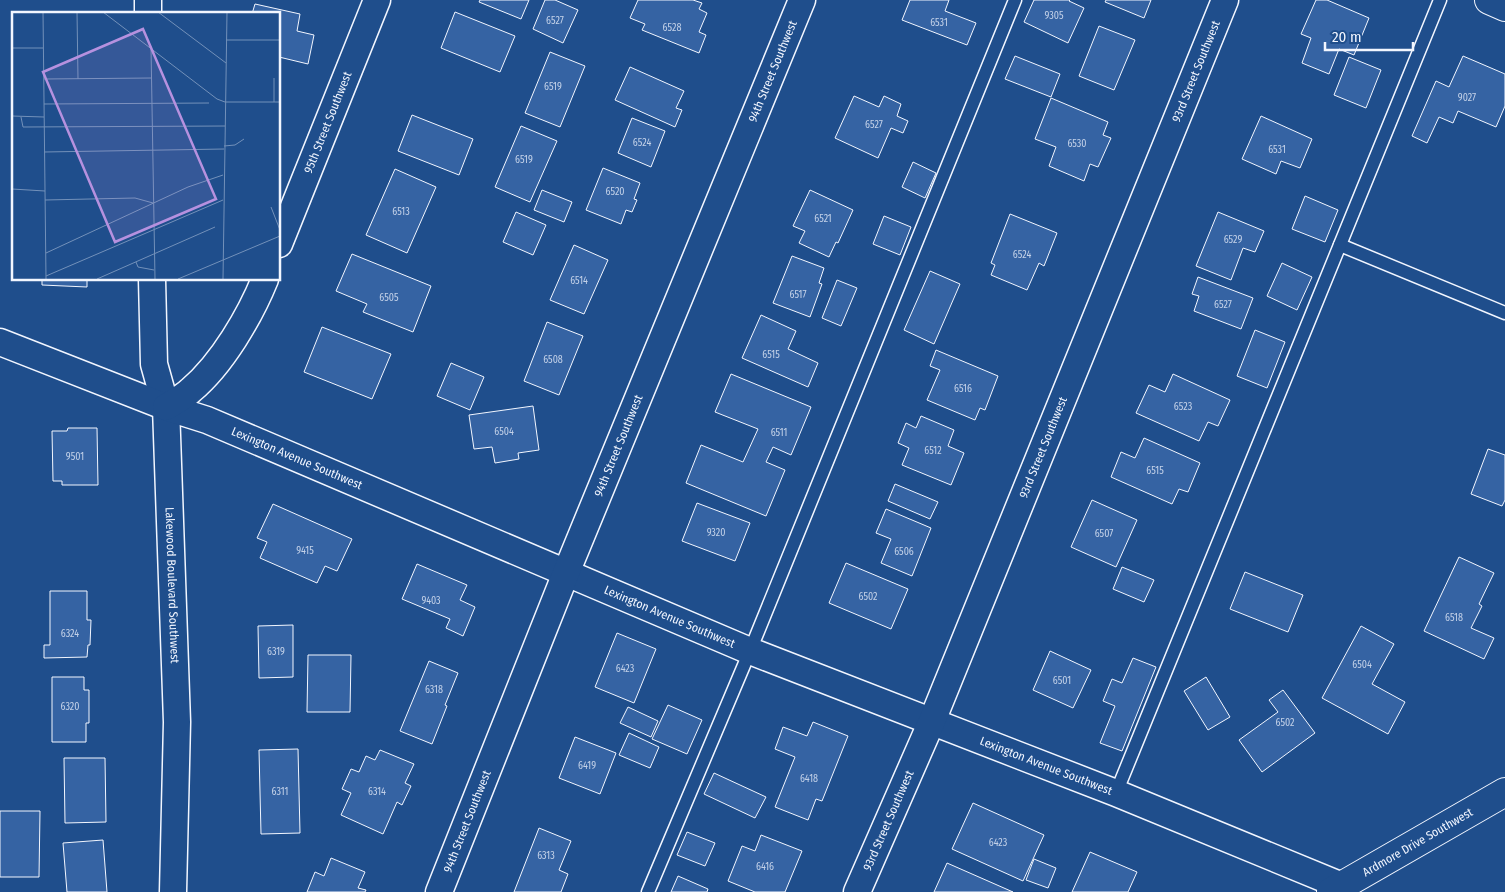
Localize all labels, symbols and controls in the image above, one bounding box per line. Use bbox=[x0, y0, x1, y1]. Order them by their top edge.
house number: 9305 bbox=[1045, 10, 1064, 22]
inset map bbox=[12, 12, 280, 280]
house number: 6527 bbox=[546, 15, 564, 27]
house number: 6531 bbox=[930, 17, 948, 29]
street label: 94th Street Southwest bbox=[745, 18, 800, 124]
street label: 93rd Street Southwest bbox=[1169, 18, 1223, 124]
scale bar bbox=[1325, 20, 1412, 52]
house number: 6528 bbox=[663, 22, 681, 34]
text: 20 m bbox=[1332, 28, 1362, 46]
street label: 95th Street Southwest bbox=[301, 69, 355, 175]
house number: 6519 bbox=[544, 81, 562, 93]
house number: 9027 bbox=[1458, 92, 1476, 104]
house number: 6527 bbox=[865, 119, 883, 131]
house number: 6524 bbox=[633, 137, 651, 149]
house number: 6530 bbox=[1067, 138, 1087, 150]
house number: 6531 bbox=[1268, 144, 1286, 156]
house number: 6519 bbox=[515, 154, 533, 166]
house number: 6520 bbox=[605, 186, 625, 198]
house number: 6513 bbox=[392, 206, 410, 218]
house number: 6521 bbox=[814, 213, 832, 225]
house number: 6529 bbox=[1224, 234, 1242, 246]
house number: 6524 bbox=[1013, 249, 1031, 261]
house number: 6514 bbox=[570, 275, 588, 287]
house number: 6517 bbox=[790, 289, 806, 301]
house number: 6505 bbox=[379, 292, 399, 304]
house number: 6527 bbox=[1214, 299, 1232, 311]
house number: 6515 bbox=[762, 349, 780, 361]
house number: 6508 bbox=[543, 354, 563, 366]
house number: 6516 bbox=[954, 383, 972, 395]
street label: 94th Street Southwest bbox=[591, 393, 646, 499]
street label: 93rd Street Southwest bbox=[1016, 395, 1070, 500]
house number: 6523 bbox=[1174, 401, 1193, 413]
street label: Lexington Avenue Southwest bbox=[229, 424, 365, 492]
house number: 6504 bbox=[494, 426, 514, 438]
house number: 6511 bbox=[771, 427, 787, 439]
house number: 6512 bbox=[924, 445, 942, 457]
house number: 9501 bbox=[66, 451, 84, 463]
house number: 6515 bbox=[1146, 465, 1164, 477]
street label: Lakewood Boulevard Southwest bbox=[162, 507, 182, 664]
house number: 9320 bbox=[707, 527, 725, 539]
house number: 6507 bbox=[1095, 528, 1113, 540]
house number: 9415 bbox=[296, 545, 314, 557]
house number: 6506 bbox=[894, 546, 914, 558]
street label: Lexington Avenue Southwest bbox=[602, 583, 737, 651]
house number: 6502 bbox=[858, 591, 878, 603]
house number: 9403 bbox=[421, 595, 441, 607]
house number: 6518 bbox=[1445, 612, 1463, 624]
house number: 6324 bbox=[61, 628, 79, 640]
house number: 6319 bbox=[267, 646, 285, 658]
house number: 6504 bbox=[1352, 659, 1372, 671]
house number: 6423 bbox=[616, 663, 635, 675]
house number: 6501 bbox=[1053, 675, 1071, 687]
house number: 6318 bbox=[425, 684, 443, 696]
house number: 6320 bbox=[61, 701, 79, 713]
house number: 6502 bbox=[1275, 717, 1295, 729]
street label: Lexington Avenue Southwest bbox=[978, 734, 1114, 798]
house number: 6419 bbox=[578, 760, 596, 772]
street label: 94th Street Southwest bbox=[440, 768, 494, 874]
street label: 93rd Street Southwest bbox=[860, 768, 916, 873]
house number: 6418 bbox=[800, 773, 818, 785]
house number: 6311 bbox=[272, 786, 288, 798]
house number: 6314 bbox=[368, 786, 386, 798]
street label: Ardmore Drive Southwest bbox=[1360, 805, 1475, 879]
house number: 6423 bbox=[989, 837, 1008, 849]
house number: 6313 bbox=[537, 850, 555, 862]
house number: 6416 bbox=[756, 861, 774, 873]

